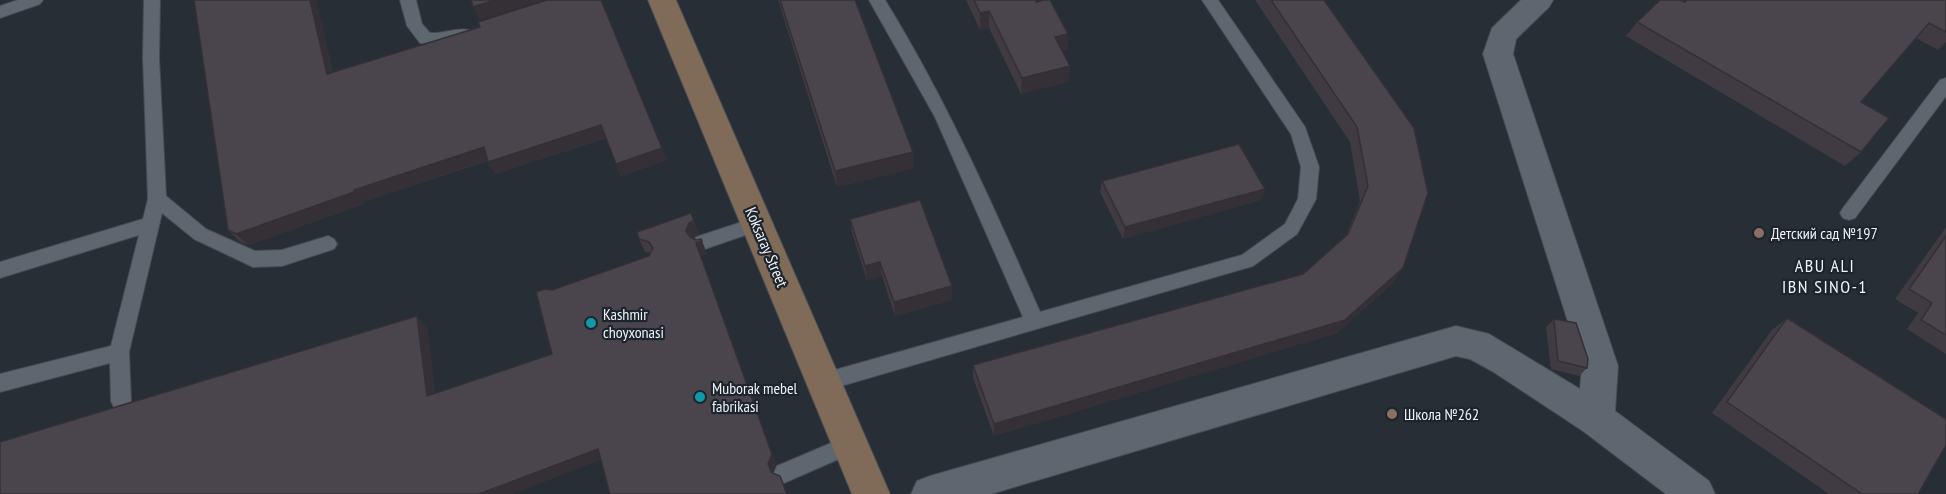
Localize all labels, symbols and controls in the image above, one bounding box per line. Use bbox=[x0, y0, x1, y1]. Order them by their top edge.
street label: Koksaray Street bbox=[741, 204, 793, 291]
place label: Детский сад №197 bbox=[1771, 223, 1878, 243]
marker: Детский сад №197 bbox=[1752, 226, 1766, 240]
district label: ABU ALI IBN SINO-1 bbox=[1782, 254, 1868, 298]
place label: Kashmir choyxonasi bbox=[603, 304, 664, 342]
marker: Kashmir choyxonasi bbox=[584, 316, 598, 330]
place label: Muborak mebel fabrikasi bbox=[712, 378, 798, 416]
marker: Muborak mebel fabrikasi bbox=[693, 390, 707, 404]
place label: Школа №262 bbox=[1404, 404, 1479, 424]
marker: Школа №262 bbox=[1385, 407, 1399, 421]

